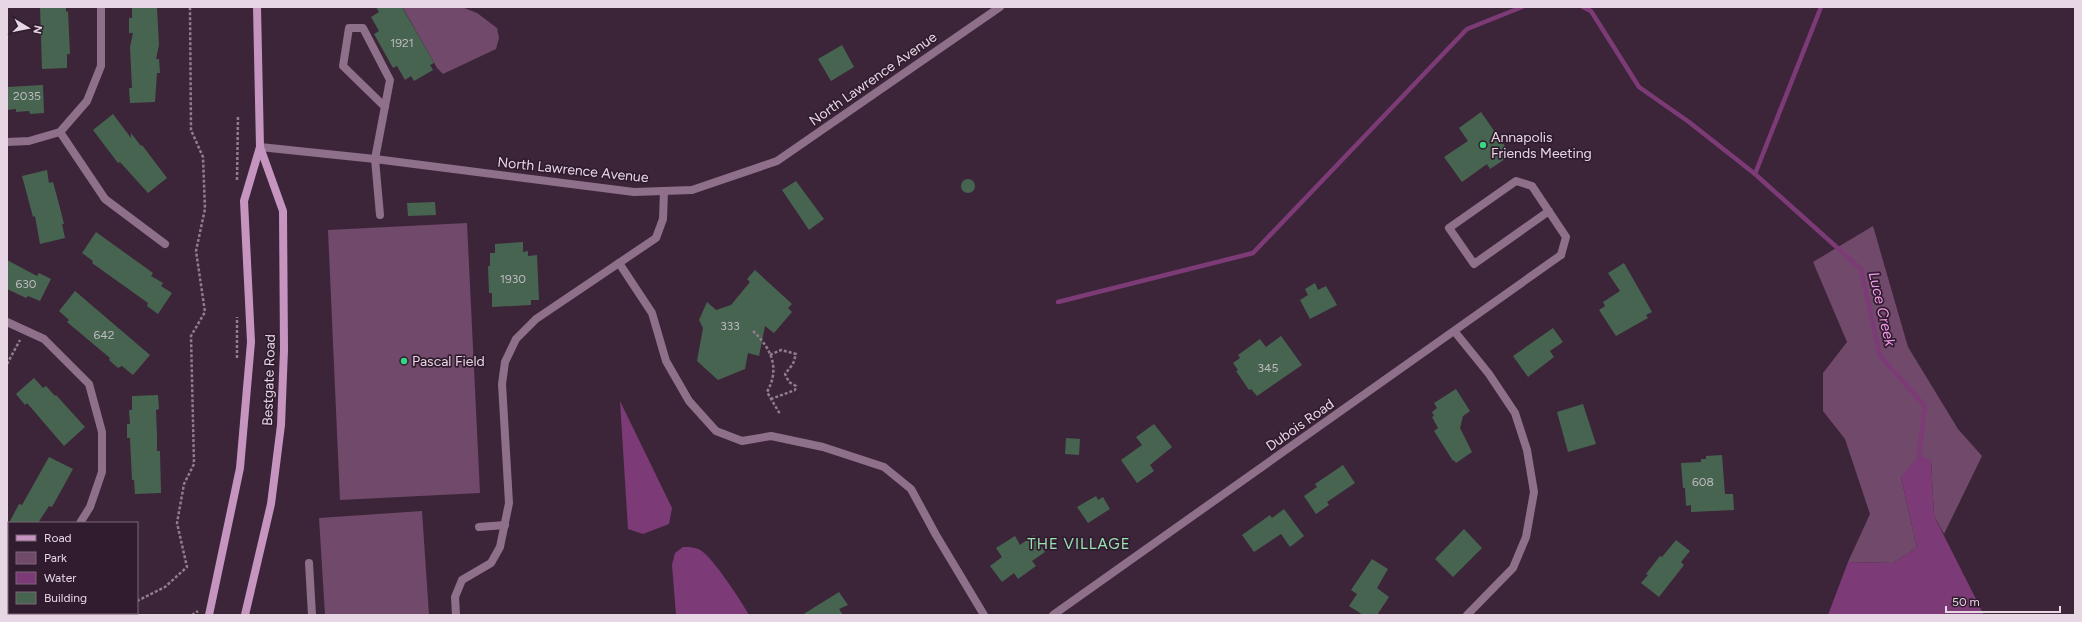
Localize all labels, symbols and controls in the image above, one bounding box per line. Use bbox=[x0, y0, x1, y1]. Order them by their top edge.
north arrow bbox=[8, 8, 48, 48]
text: N bbox=[30, 24, 44, 35]
street label: North Lawrence Avenue bbox=[806, 28, 940, 129]
house number: 1921 bbox=[390, 36, 414, 50]
house number: 2035 bbox=[13, 89, 41, 103]
place label: Annapolis Friends Meeting bbox=[1491, 129, 1592, 162]
marker: Annapolis Friends Meeting bbox=[1478, 140, 1488, 150]
street label: North Lawrence Avenue bbox=[497, 154, 650, 186]
water label: Luce Creek bbox=[1865, 270, 1899, 349]
house number: 1930 bbox=[500, 272, 526, 286]
house number: 630 bbox=[15, 277, 37, 291]
house number: 333 bbox=[720, 319, 740, 333]
house number: 642 bbox=[94, 328, 114, 342]
street label: Bestgate Road bbox=[259, 334, 279, 426]
place label: Pascal Field bbox=[412, 353, 485, 370]
marker: Pascal Field bbox=[399, 356, 409, 366]
house number: 345 bbox=[1258, 361, 1279, 375]
street label: Dubois Road bbox=[1263, 395, 1337, 455]
house number: 608 bbox=[1692, 475, 1714, 489]
legend bbox=[8, 522, 138, 614]
text: Road bbox=[44, 531, 72, 545]
district label: THE VILLAGE bbox=[1027, 535, 1131, 553]
text: Park bbox=[44, 551, 67, 565]
text: Water bbox=[44, 571, 76, 585]
scale bar bbox=[1946, 588, 2060, 614]
text: Building bbox=[44, 591, 87, 605]
text: 50 m bbox=[1952, 595, 1980, 609]

